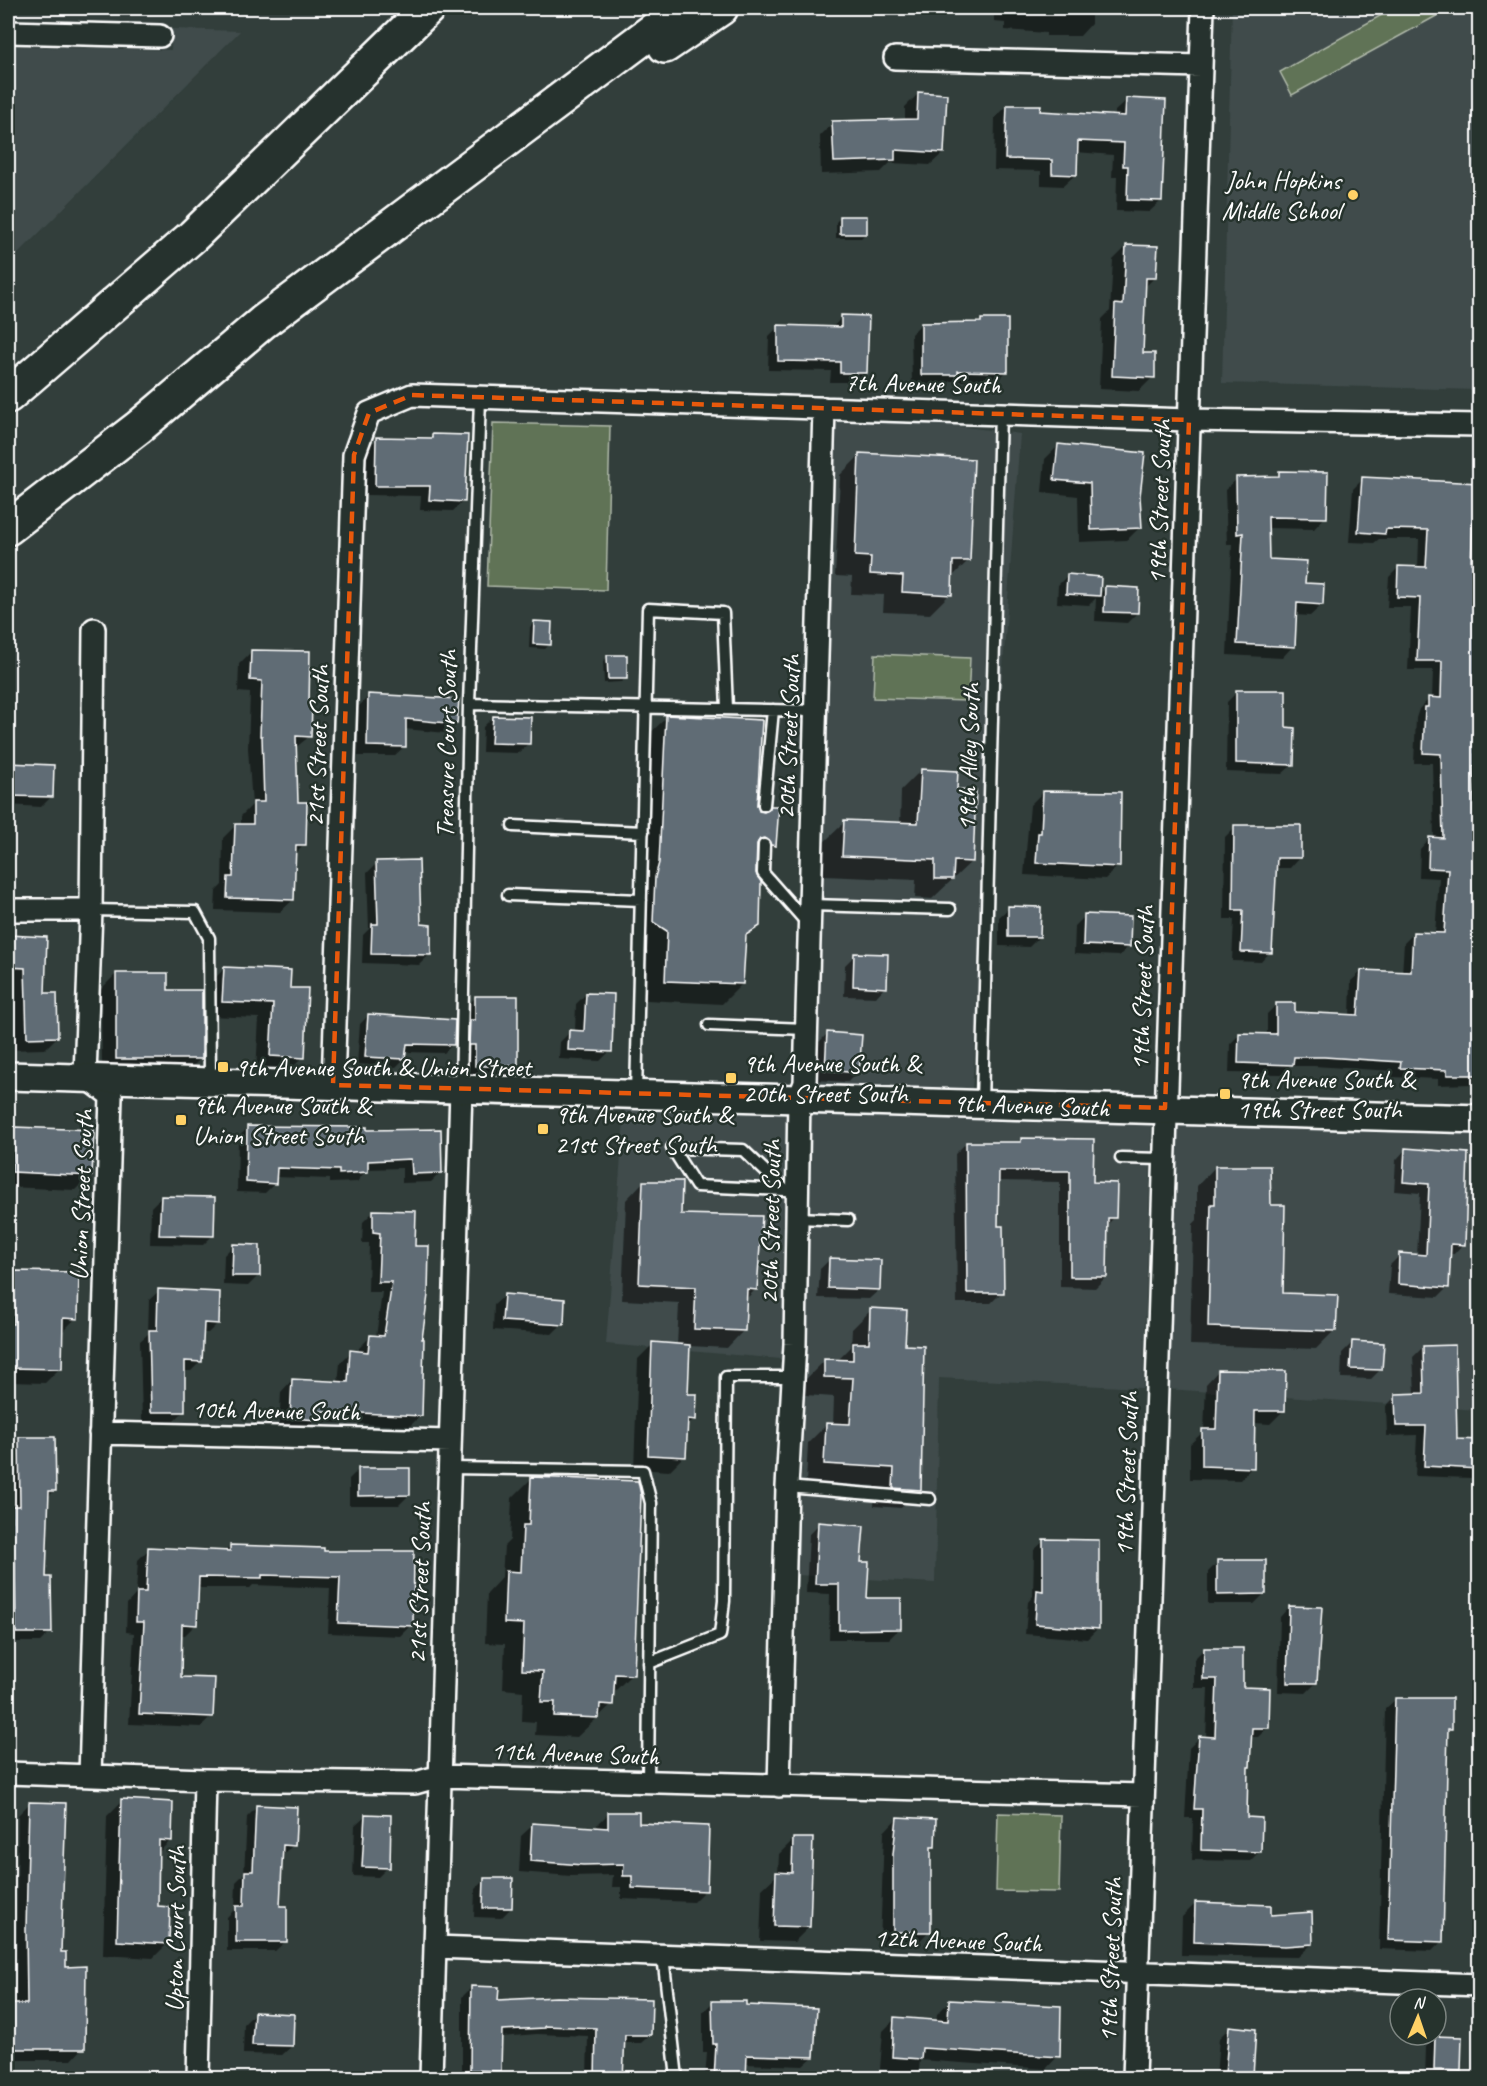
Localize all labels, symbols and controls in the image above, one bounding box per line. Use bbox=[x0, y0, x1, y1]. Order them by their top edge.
place label: John Hopkins Middle School bbox=[1222, 164, 1346, 227]
marker: John Hopkins Middle School bbox=[1346, 188, 1360, 202]
street label: 7th Avenue South bbox=[845, 366, 1003, 401]
street label: 19th Street South bbox=[1140, 417, 1179, 585]
street label: Treasure Court South bbox=[428, 648, 465, 838]
street label: 20th Street South bbox=[769, 652, 808, 820]
street label: 21st Street South bbox=[298, 663, 337, 827]
street label: 19th Alley South bbox=[949, 681, 988, 831]
street label: 19th Street South bbox=[1123, 903, 1162, 1071]
place label: 9th Avenue South & 20th Street South bbox=[743, 1047, 923, 1110]
place label: 9th Avenue South & Union Street bbox=[235, 1051, 533, 1084]
marker: 9th Avenue South & Union Street bbox=[216, 1060, 230, 1074]
place label: 9th Avenue South & 19th Street South bbox=[1237, 1063, 1417, 1126]
marker: 9th Avenue South & 20th Street South bbox=[724, 1071, 738, 1085]
street label: 9th Avenue South bbox=[952, 1086, 1111, 1125]
marker: 9th Avenue South & 19th Street South bbox=[1218, 1087, 1232, 1101]
place label: 9th Avenue South & Union Street South bbox=[193, 1089, 373, 1152]
place label: 9th Avenue South & 21st Street South bbox=[555, 1098, 735, 1161]
street label: Union Street South bbox=[62, 1107, 101, 1281]
marker: 9th Avenue South & Union Street South bbox=[174, 1113, 188, 1127]
marker: 9th Avenue South & 21st Street South bbox=[536, 1122, 550, 1136]
street label: 20th Street South bbox=[753, 1137, 788, 1305]
street label: 19th Street South bbox=[1107, 1389, 1146, 1557]
street label: 10th Avenue South bbox=[192, 1393, 361, 1428]
street label: 21st Street South bbox=[400, 1500, 439, 1664]
street label: 11th Avenue South bbox=[491, 1734, 661, 1773]
street label: Upton Court South bbox=[158, 1844, 193, 2012]
street label: 19th Street South bbox=[1091, 1875, 1130, 2043]
street label: 12th Avenue South bbox=[874, 1921, 1044, 1960]
north arrow bbox=[1388, 1987, 1448, 2047]
text: N bbox=[1413, 1993, 1427, 2013]

